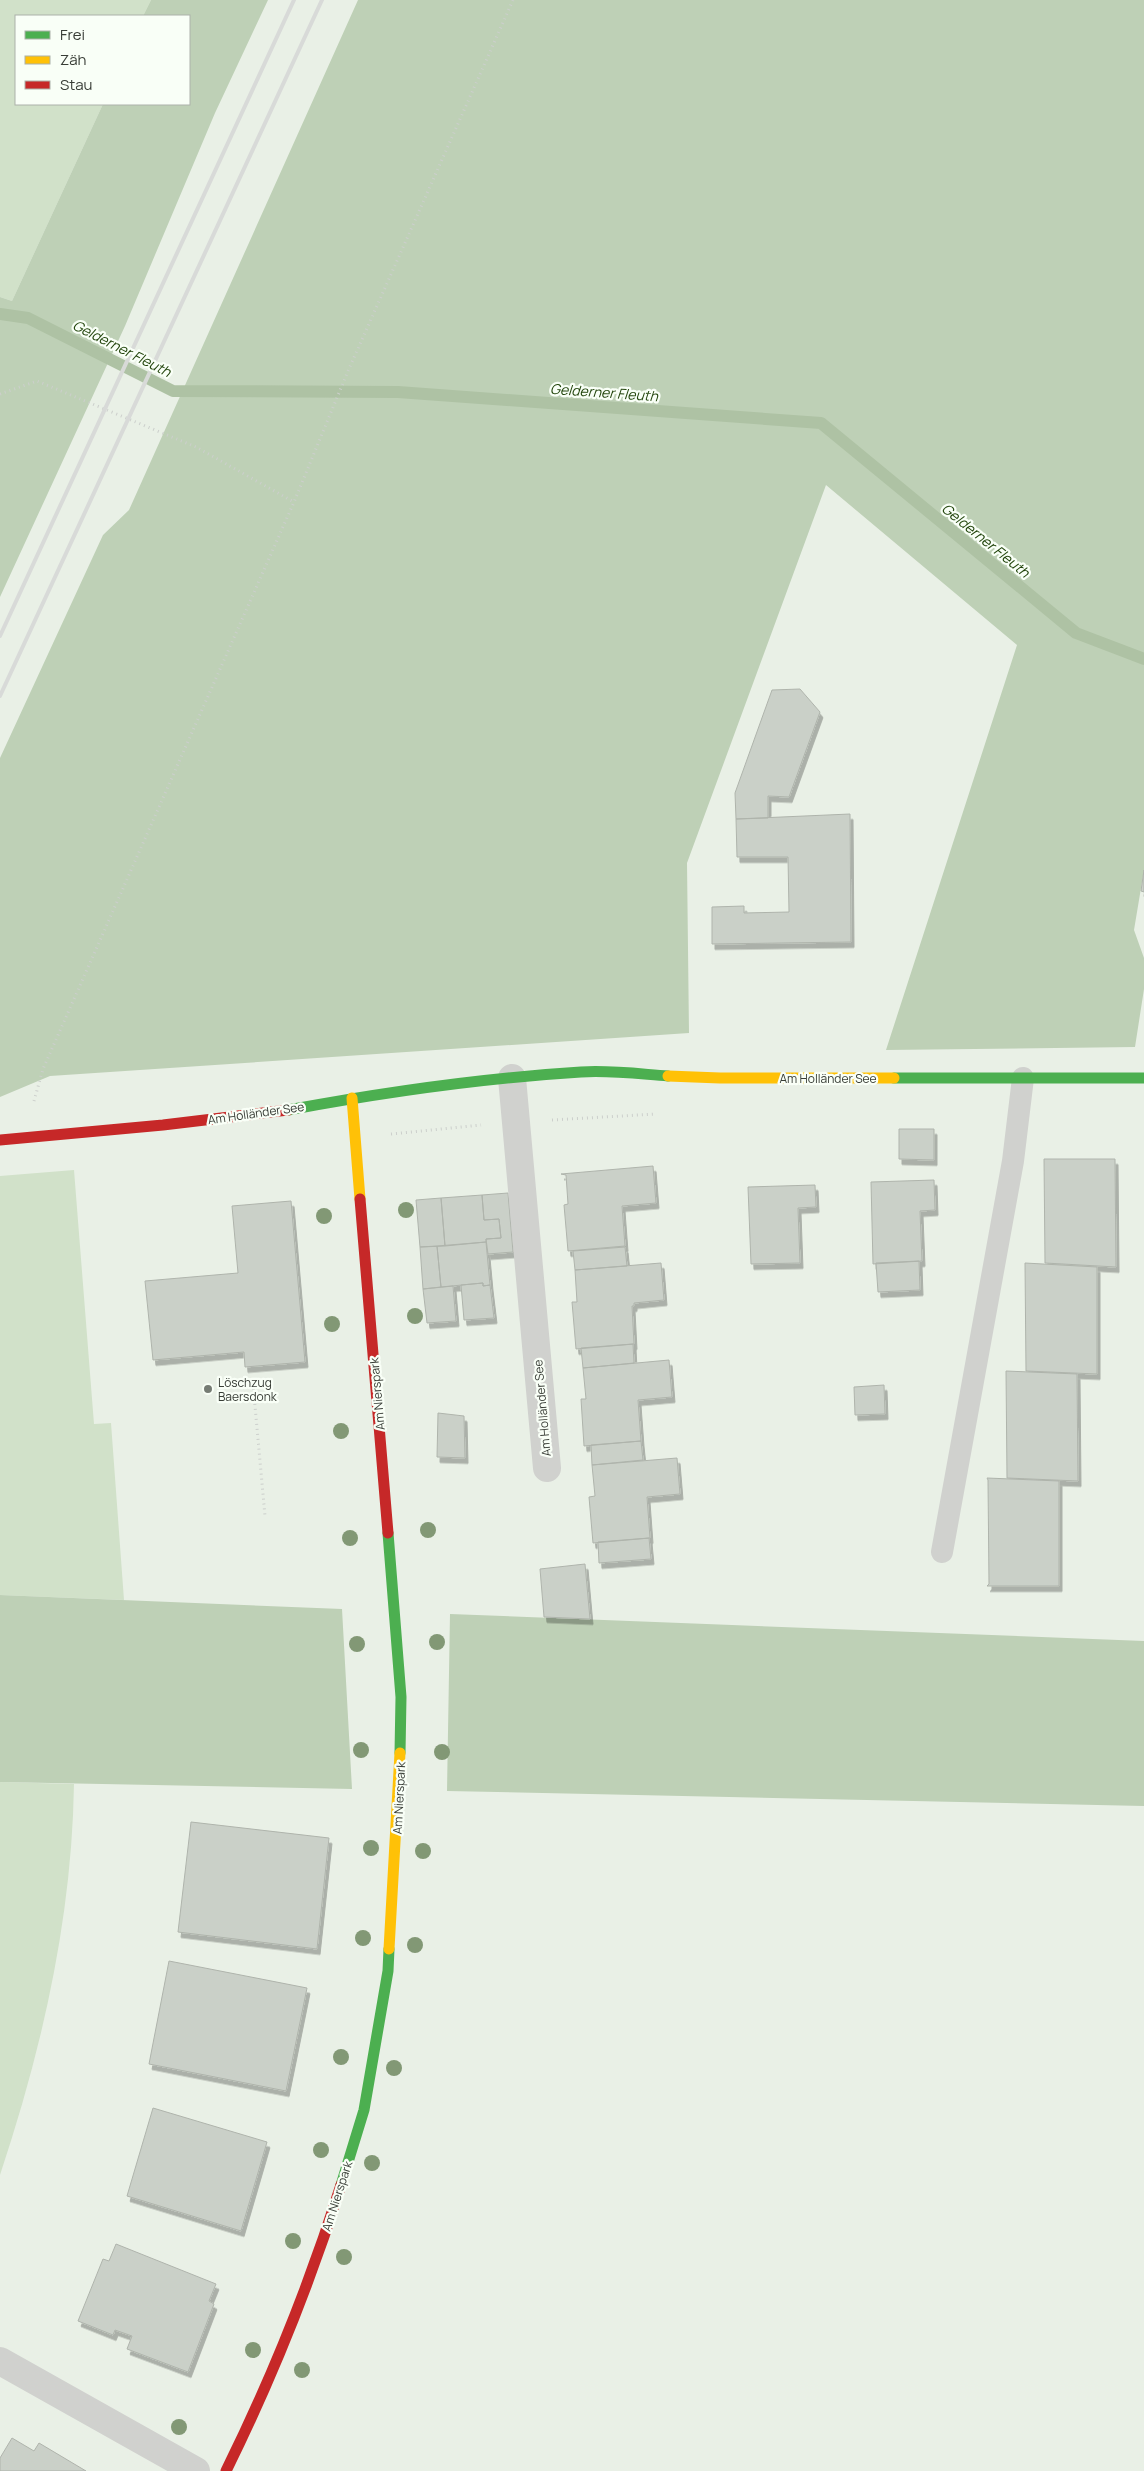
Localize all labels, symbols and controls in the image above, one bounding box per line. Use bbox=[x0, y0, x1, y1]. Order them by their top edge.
legend bbox=[15, 15, 190, 105]
text: Frei bbox=[60, 24, 85, 45]
text: Zäh bbox=[60, 49, 87, 70]
text: Stau bbox=[60, 74, 93, 95]
water label: Gelderner Fleuth bbox=[70, 315, 175, 381]
water label: Gelderner Fleuth bbox=[550, 379, 659, 405]
water label: Gelderner Fleuth bbox=[938, 499, 1034, 582]
street label: Am Holländer See bbox=[779, 1070, 877, 1087]
street label: Am Holländer See bbox=[207, 1098, 305, 1128]
street label: Am Nierspark bbox=[365, 1356, 389, 1431]
street label: Am Holländer See bbox=[529, 1359, 555, 1457]
place label: Löschzug Baersdonk bbox=[218, 1374, 278, 1405]
marker: Löschzug Baersdonk bbox=[202, 1383, 214, 1395]
street label: Am Nierspark bbox=[389, 1760, 409, 1835]
street label: Am Nierspark bbox=[318, 2158, 357, 2233]

